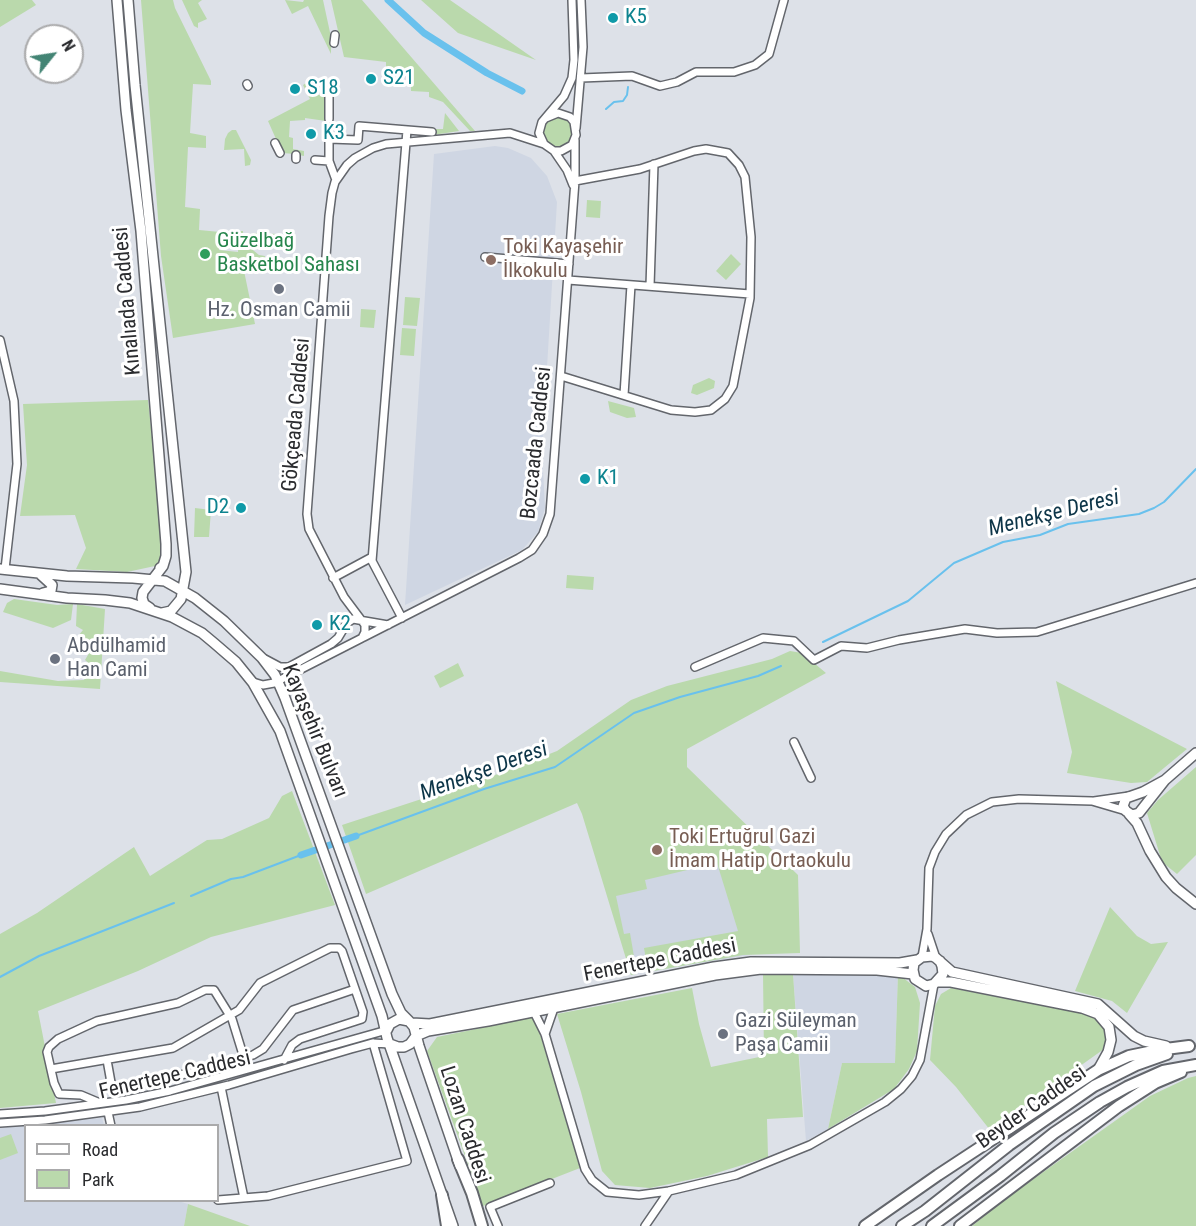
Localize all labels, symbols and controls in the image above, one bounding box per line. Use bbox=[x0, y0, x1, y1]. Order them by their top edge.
place label: K5 bbox=[625, 5, 647, 31]
marker: K5 bbox=[606, 11, 620, 25]
north arrow bbox=[24, 24, 84, 84]
text: N bbox=[58, 37, 79, 55]
place label: S21 bbox=[383, 66, 415, 92]
marker: S21 bbox=[364, 72, 378, 86]
place label: S18 bbox=[307, 76, 339, 102]
marker: S18 bbox=[288, 82, 302, 96]
place label: K3 bbox=[323, 121, 345, 147]
marker: K3 bbox=[304, 127, 318, 141]
street label: Kınalıada Caddesi bbox=[109, 226, 147, 376]
place label: Güzelbağ Basketbol Sahası bbox=[217, 229, 360, 279]
place label: Toki Kayaşehir İlkokulu bbox=[503, 235, 623, 285]
marker: Güzelbağ Basketbol Sahası bbox=[198, 247, 212, 261]
marker: Toki Kayaşehir İlkokulu bbox=[484, 253, 498, 267]
marker: Hz. Osman Camii bbox=[272, 282, 286, 296]
place label: Hz. Osman Camii bbox=[207, 298, 351, 324]
street label: Gökçeada Caddesi bbox=[278, 337, 316, 493]
street label: Bozcaada Caddesi bbox=[516, 366, 558, 520]
place label: K1 bbox=[597, 466, 619, 492]
marker: K1 bbox=[578, 472, 592, 486]
water label: Menekşe Deresi bbox=[986, 485, 1122, 543]
place label: D2 bbox=[207, 495, 229, 521]
marker: D2 bbox=[234, 501, 248, 515]
place label: K2 bbox=[329, 612, 351, 638]
marker: K2 bbox=[310, 618, 324, 632]
place label: Abdülhamid Han Cami bbox=[67, 634, 166, 684]
marker: Abdülhamid Han Cami bbox=[48, 652, 62, 666]
street label: Kayaşehir Bulvarı bbox=[276, 660, 352, 802]
water label: Menekşe Deresi bbox=[417, 737, 551, 807]
place label: Toki Ertuğrul Gazi İmam Hatip Ortaokulu bbox=[669, 825, 851, 875]
marker: Toki Ertuğrul Gazi İmam Hatip Ortaokulu bbox=[650, 843, 664, 857]
street label: Fenertepe Caddesi bbox=[582, 934, 738, 988]
place label: Gazi Süleyman Paşa Camii bbox=[735, 1009, 857, 1059]
marker: Gazi Süleyman Paşa Camii bbox=[716, 1027, 730, 1041]
street label: Fenertepe Caddesi bbox=[97, 1046, 253, 1106]
street label: Beyder Caddesi bbox=[972, 1061, 1092, 1155]
street label: Lozan Caddesi bbox=[433, 1063, 495, 1187]
legend bbox=[24, 1124, 219, 1202]
text: Road bbox=[82, 1139, 118, 1160]
text: Park bbox=[82, 1169, 114, 1190]

